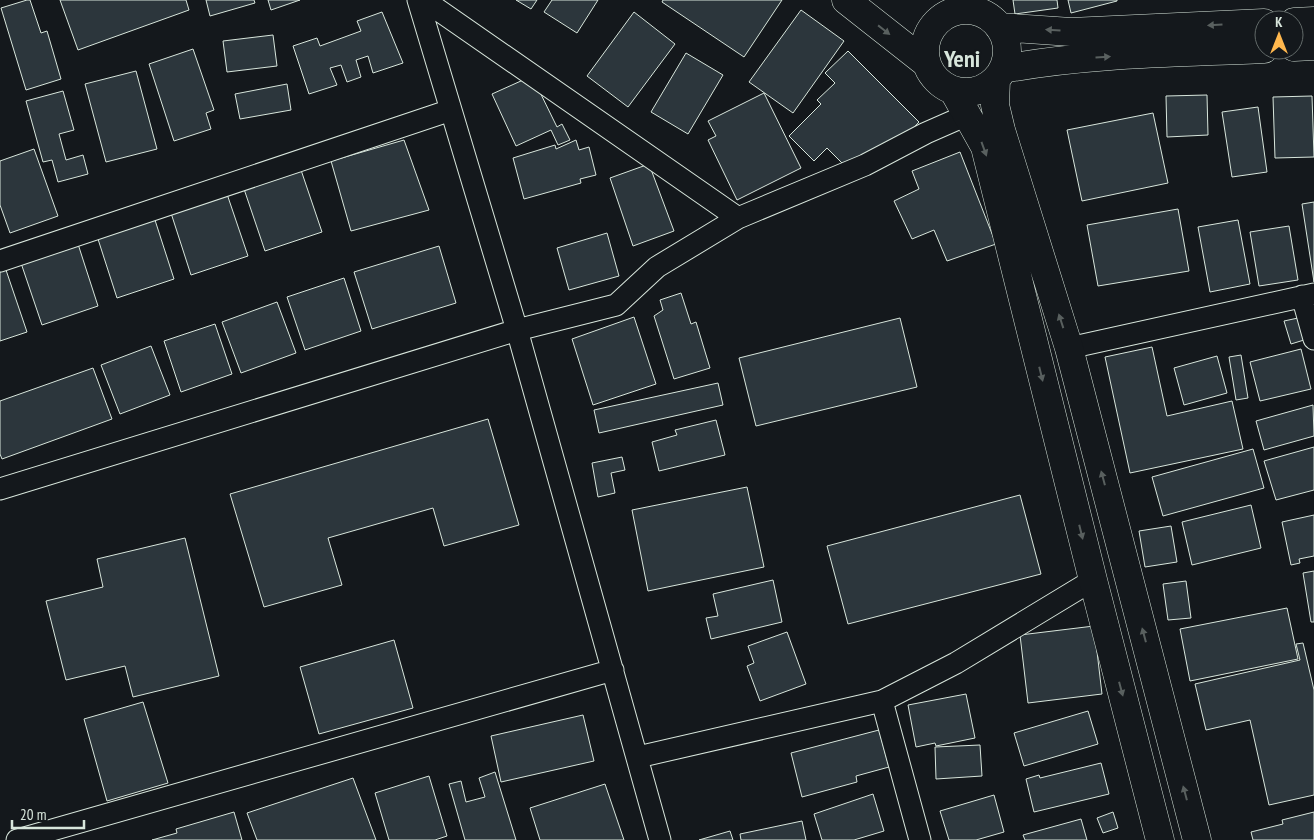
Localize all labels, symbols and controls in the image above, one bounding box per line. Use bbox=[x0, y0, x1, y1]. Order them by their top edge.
north arrow bbox=[1254, 10, 1304, 60]
text: K bbox=[1275, 13, 1283, 31]
one-way arrow bbox=[1207, 22, 1223, 30]
one-way arrow bbox=[877, 25, 891, 35]
one-way arrow bbox=[1045, 26, 1061, 34]
district label: Yeni bbox=[943, 43, 980, 74]
one-way arrow bbox=[1096, 53, 1112, 61]
one-way arrow bbox=[980, 142, 988, 157]
one-way arrow bbox=[1057, 314, 1064, 329]
one-way arrow bbox=[1037, 367, 1045, 382]
one-way arrow bbox=[1099, 471, 1107, 486]
one-way arrow bbox=[1077, 524, 1085, 539]
one-way arrow bbox=[1140, 628, 1148, 643]
one-way arrow bbox=[1117, 682, 1125, 697]
one-way arrow bbox=[1180, 785, 1188, 800]
scale bar bbox=[12, 798, 85, 830]
text: 20 m bbox=[20, 805, 46, 824]

